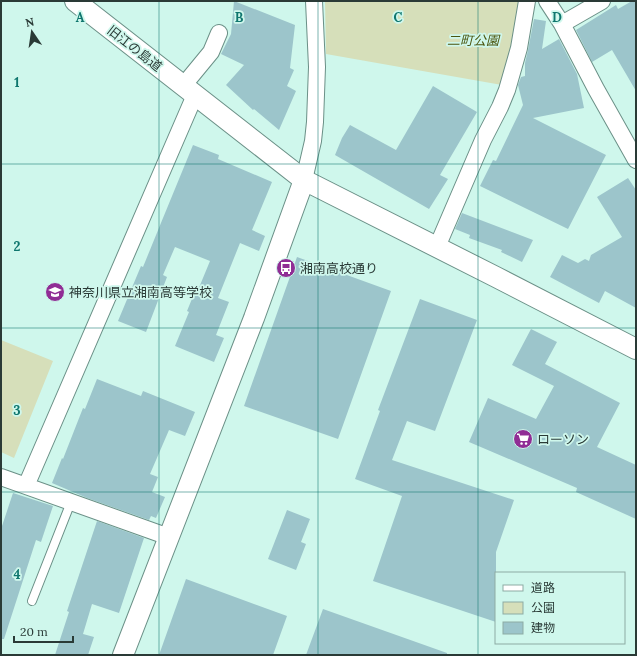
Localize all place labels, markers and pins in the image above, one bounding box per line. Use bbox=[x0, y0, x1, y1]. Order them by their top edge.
bus stop icon: 湘南高校通り bbox=[275, 257, 297, 279]
place label: 湘南高校通り bbox=[300, 260, 378, 277]
school or university icon: 神奈川県立湘南高等学校 bbox=[44, 281, 66, 303]
place label: 神奈川県立湘南高等学校 bbox=[69, 284, 212, 301]
supermarket icon: ローソン bbox=[512, 428, 534, 450]
place label: ローソン bbox=[537, 431, 589, 448]

